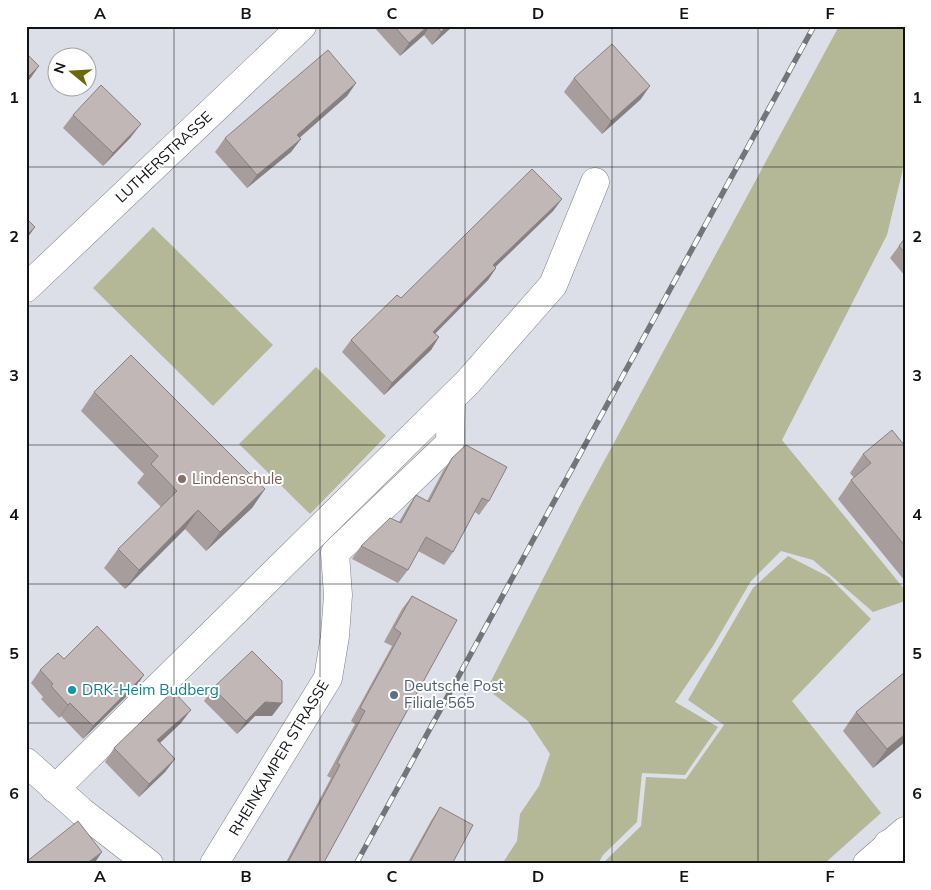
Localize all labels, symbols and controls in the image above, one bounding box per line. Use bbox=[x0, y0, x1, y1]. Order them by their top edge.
text: A bbox=[94, 3, 106, 23]
text: B bbox=[240, 3, 252, 23]
text: C bbox=[387, 3, 398, 23]
text: D bbox=[532, 3, 544, 23]
text: E bbox=[679, 3, 689, 23]
text: F bbox=[825, 3, 835, 23]
north arrow bbox=[48, 48, 98, 98]
text: N bbox=[49, 60, 70, 76]
text: 1 bbox=[9, 87, 19, 107]
text: 1 bbox=[912, 87, 922, 107]
street label: LUTHERSTRASSE bbox=[111, 107, 216, 206]
text: 2 bbox=[9, 226, 19, 246]
text: 2 bbox=[912, 226, 922, 246]
text: 3 bbox=[9, 365, 19, 385]
text: 3 bbox=[912, 365, 922, 385]
place label: Lindenschule bbox=[192, 469, 283, 488]
marker: Lindenschule bbox=[176, 473, 188, 485]
text: 4 bbox=[9, 504, 19, 524]
text: 4 bbox=[912, 504, 922, 524]
text: 5 bbox=[9, 643, 19, 663]
text: 5 bbox=[912, 643, 922, 663]
street label: RHEINKAMPER STRASSE bbox=[224, 676, 333, 839]
place label: Deutsche Post Filiale 565 bbox=[404, 676, 504, 712]
place label: DRK-Heim Budberg bbox=[82, 680, 219, 699]
marker: DRK-Heim Budberg bbox=[66, 684, 78, 696]
marker: Deutsche Post Filiale 565 bbox=[388, 689, 400, 701]
text: 6 bbox=[9, 783, 19, 803]
text: 6 bbox=[912, 783, 922, 803]
text: A bbox=[94, 866, 106, 886]
text: B bbox=[240, 866, 252, 886]
text: C bbox=[387, 866, 398, 886]
text: D bbox=[532, 866, 544, 886]
text: E bbox=[679, 866, 689, 886]
text: F bbox=[825, 866, 835, 886]

